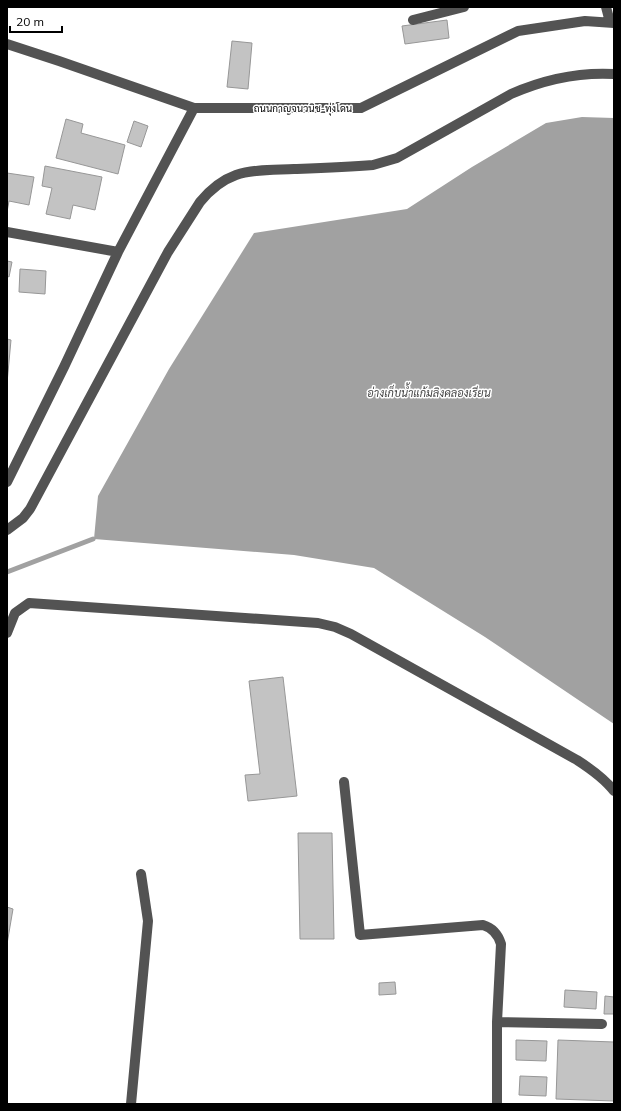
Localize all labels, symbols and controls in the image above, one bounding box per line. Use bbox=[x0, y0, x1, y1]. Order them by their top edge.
scale bar bbox=[10, 8, 62, 34]
text: 20 m bbox=[16, 14, 44, 29]
street label: ถนนกาญจนวนิช-ทุ่งโดน bbox=[254, 102, 352, 116]
water label: อ่างเก็บน้ำแก้มลิงคลองเรียน bbox=[367, 382, 491, 400]

